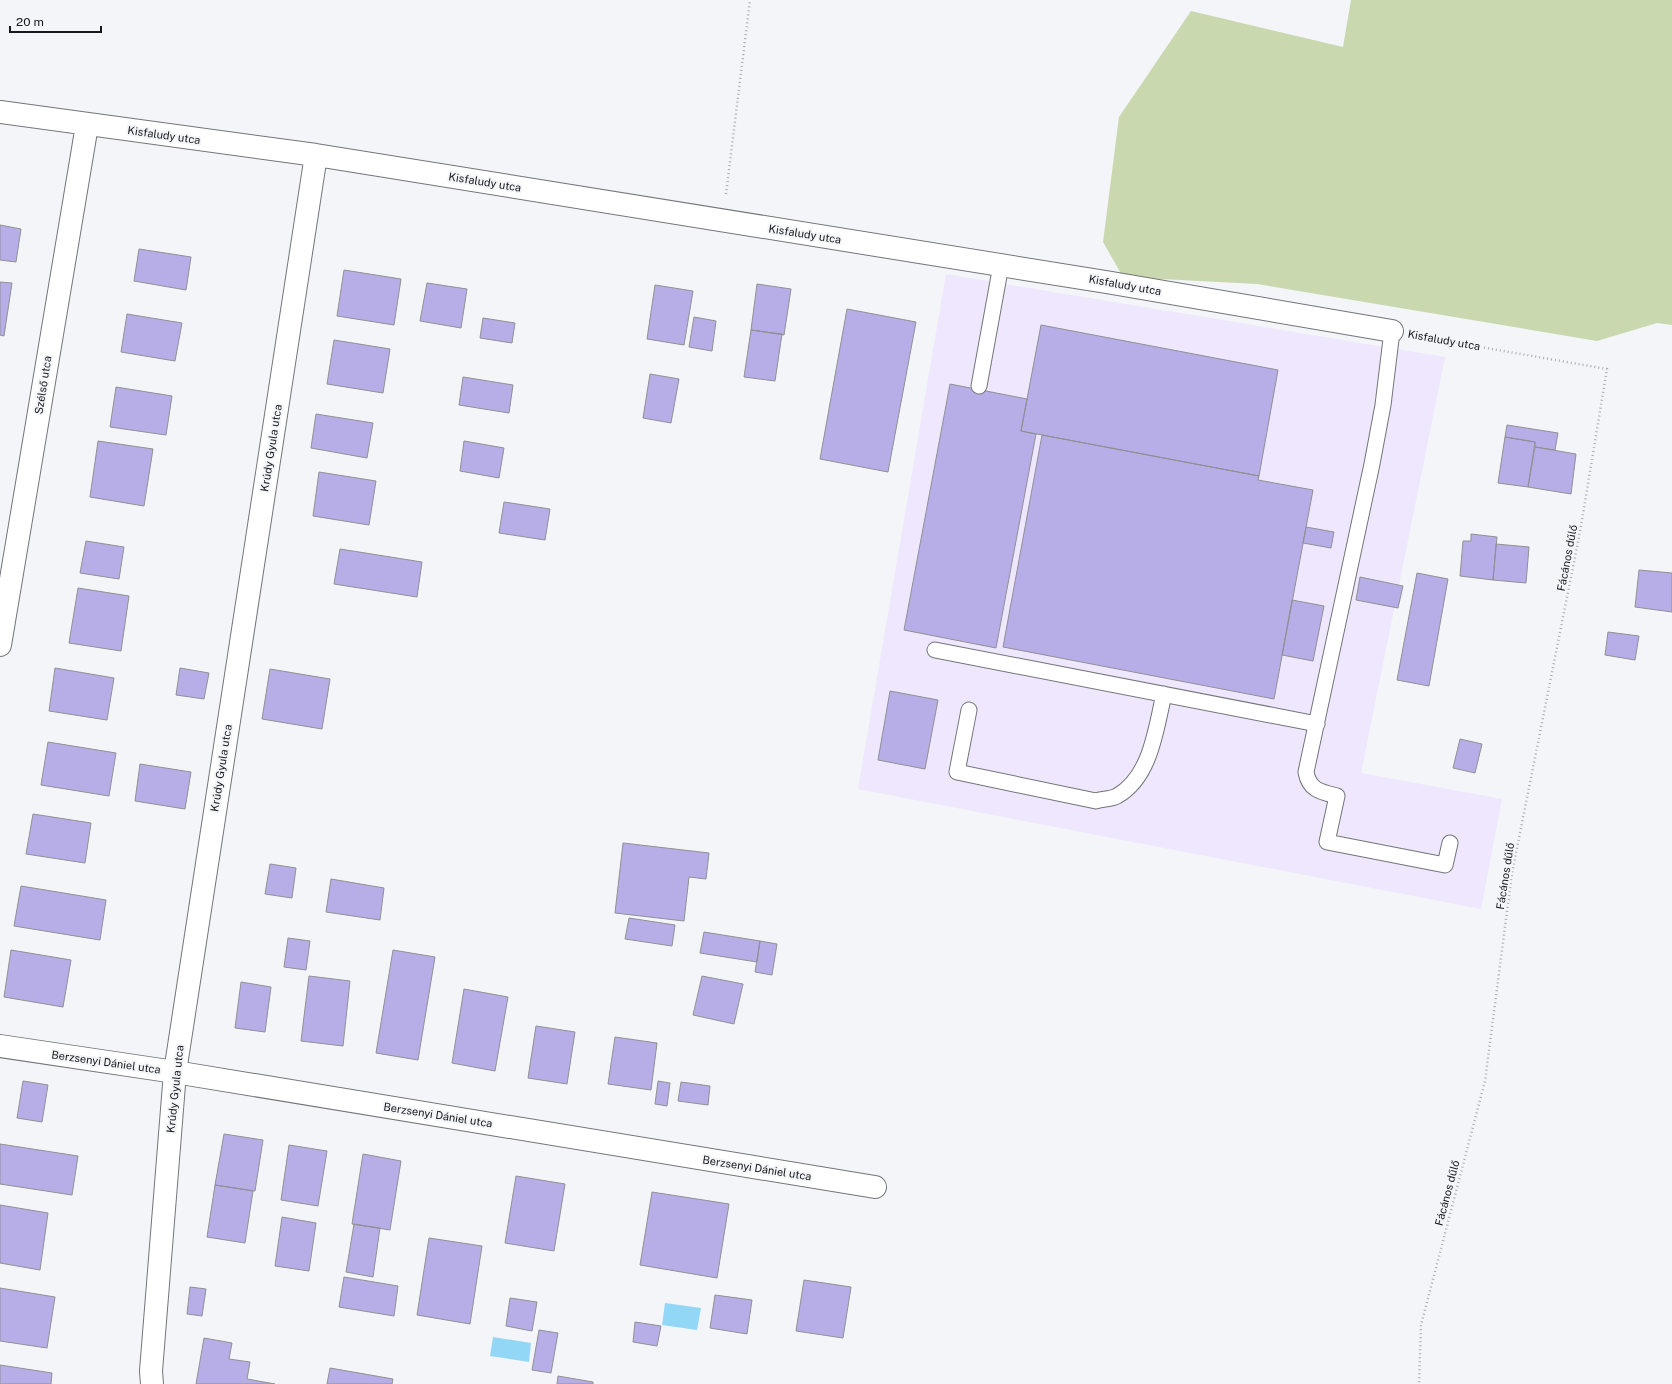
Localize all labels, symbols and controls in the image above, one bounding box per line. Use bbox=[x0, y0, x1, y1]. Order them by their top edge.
scale bar bbox=[10, 8, 101, 34]
text: 20 m bbox=[16, 15, 44, 29]
street label: Kisfaludy utca bbox=[127, 124, 201, 146]
street label: Kisfaludy utca bbox=[448, 170, 522, 194]
street label: Kisfaludy utca bbox=[768, 222, 842, 246]
street label: Kisfaludy utca bbox=[1088, 273, 1162, 297]
street label: Kisfaludy utca bbox=[1407, 328, 1481, 352]
street label: Szélső utca bbox=[32, 355, 54, 415]
street label: Krúdy Gyula utca bbox=[258, 403, 284, 493]
street label: Fácános dűlő bbox=[1555, 524, 1579, 592]
street label: Krúdy Gyula utca bbox=[208, 723, 234, 813]
street label: Fácános dűlő bbox=[1494, 842, 1516, 910]
street label: Krúdy Gyula utca bbox=[164, 1045, 186, 1133]
street label: Berzsenyi Dániel utca bbox=[51, 1048, 161, 1076]
street label: Berzsenyi Dániel utca bbox=[383, 1100, 493, 1130]
street label: Berzsenyi Dániel utca bbox=[702, 1153, 812, 1183]
street label: Fácános dűlő bbox=[1432, 1159, 1462, 1227]

